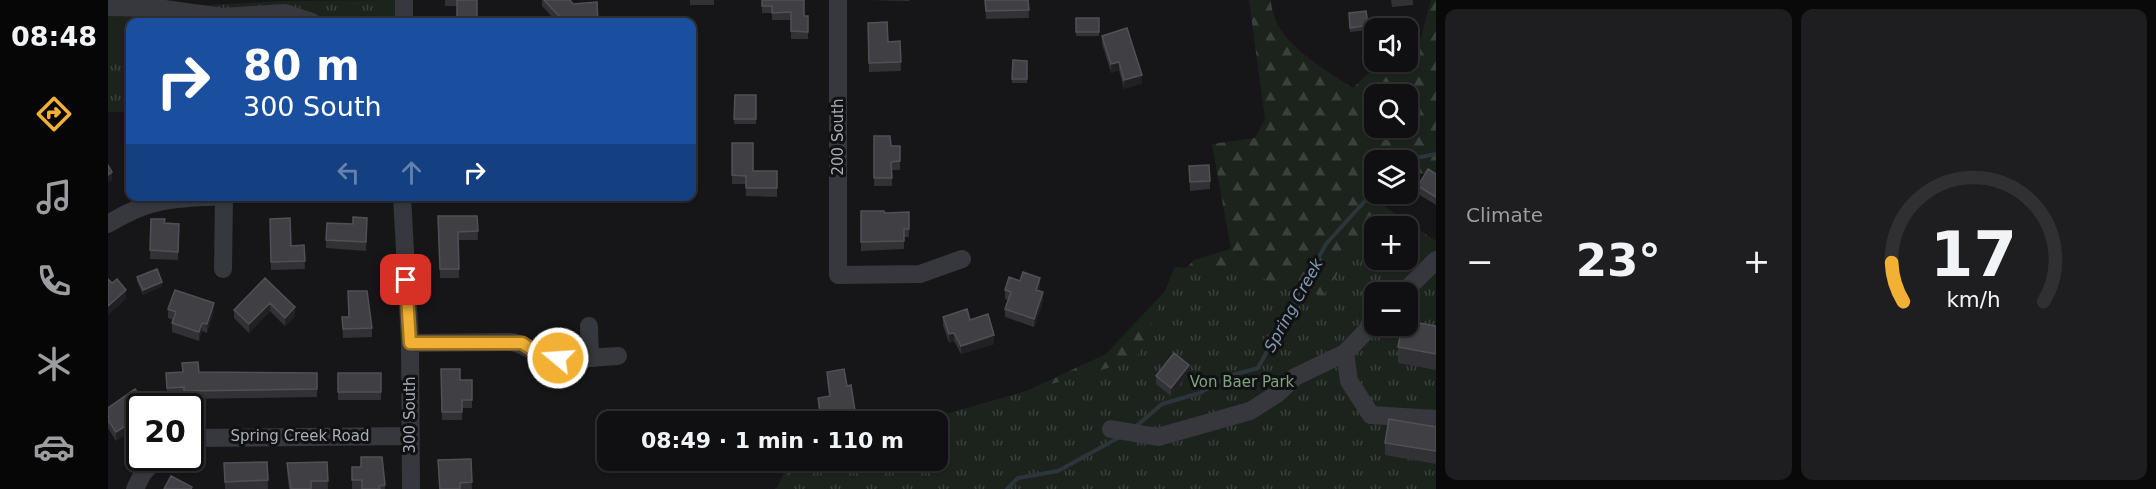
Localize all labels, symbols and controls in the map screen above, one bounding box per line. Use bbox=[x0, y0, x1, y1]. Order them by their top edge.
map controls bbox=[1364, 18, 1418, 336]
button: sound bbox=[1364, 18, 1418, 72]
text: 08:48 bbox=[11, 21, 97, 52]
text: 80 m bbox=[243, 41, 360, 90]
icon: right bbox=[144, 42, 222, 120]
button: search bbox=[1364, 84, 1418, 138]
text: 300 South bbox=[243, 91, 382, 122]
icon: directions bbox=[33, 93, 75, 135]
street label: 200 South bbox=[829, 99, 847, 176]
button: layers bbox=[1364, 150, 1418, 204]
icon: left bbox=[332, 156, 365, 189]
icon: ahead bbox=[395, 156, 428, 189]
icon: right bbox=[458, 156, 491, 189]
icon: music bbox=[33, 176, 75, 218]
text: Climate bbox=[1466, 203, 1543, 227]
button: + bbox=[1364, 216, 1418, 270]
text: 17 bbox=[1930, 218, 2017, 291]
text: 23° bbox=[1576, 234, 1661, 287]
text: − bbox=[1466, 242, 1494, 281]
text: + bbox=[1743, 242, 1771, 281]
pin bbox=[380, 254, 431, 305]
water label: Spring Creek bbox=[1260, 255, 1327, 355]
icon: phone bbox=[33, 260, 75, 302]
icon: arrive bbox=[389, 263, 422, 296]
button: − bbox=[1364, 282, 1418, 336]
text: km/h bbox=[1947, 287, 2001, 312]
position arrow bbox=[526, 326, 590, 390]
icon: climate bbox=[33, 343, 75, 385]
park label: Von Baer Park bbox=[1190, 373, 1295, 391]
street label: 300 South bbox=[401, 377, 419, 454]
speed limit sign: 20 bbox=[126, 393, 204, 471]
icon: car bbox=[33, 426, 75, 468]
street label: Spring Creek Road bbox=[230, 427, 370, 445]
text: 08:49 · 1 min · 110 m bbox=[641, 428, 904, 453]

